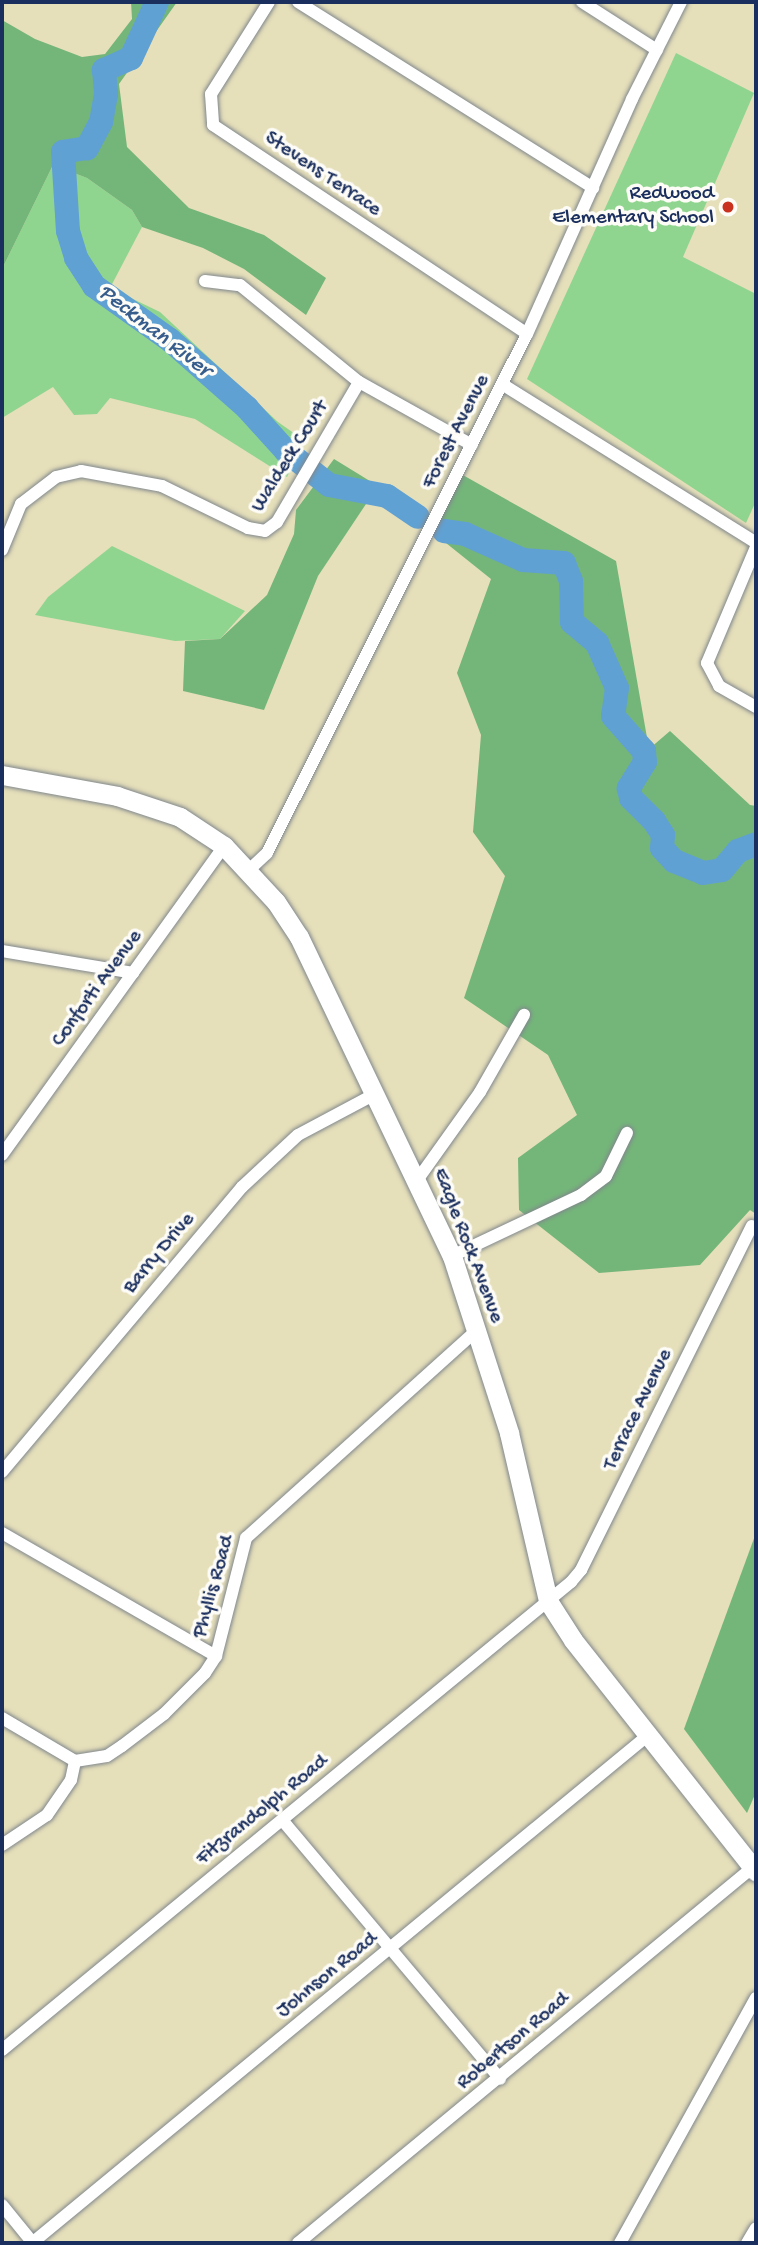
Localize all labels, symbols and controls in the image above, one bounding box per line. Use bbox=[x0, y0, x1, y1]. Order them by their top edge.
street label: Stevens Terrace bbox=[259, 127, 385, 223]
place label: Redwood Elementary School bbox=[552, 182, 714, 232]
marker: Redwood Elementary School bbox=[720, 199, 736, 215]
water label: Peckman River bbox=[92, 279, 216, 385]
street label: Forest Avenue bbox=[418, 371, 496, 493]
street label: Waldeck Court bbox=[247, 397, 335, 517]
street label: Conforti Avenue bbox=[47, 926, 149, 1052]
street label: Eagle Rock Avenue bbox=[426, 1165, 508, 1327]
street label: Barry Drive bbox=[119, 1208, 201, 1300]
street label: Terrace Avenue bbox=[599, 1345, 679, 1475]
street label: Phyllis Road bbox=[188, 1533, 242, 1641]
street label: Fitzrandolph Road bbox=[192, 1750, 334, 1872]
street label: Johnson Road bbox=[272, 1928, 384, 2024]
street label: Robertson Road bbox=[453, 1988, 575, 2096]

